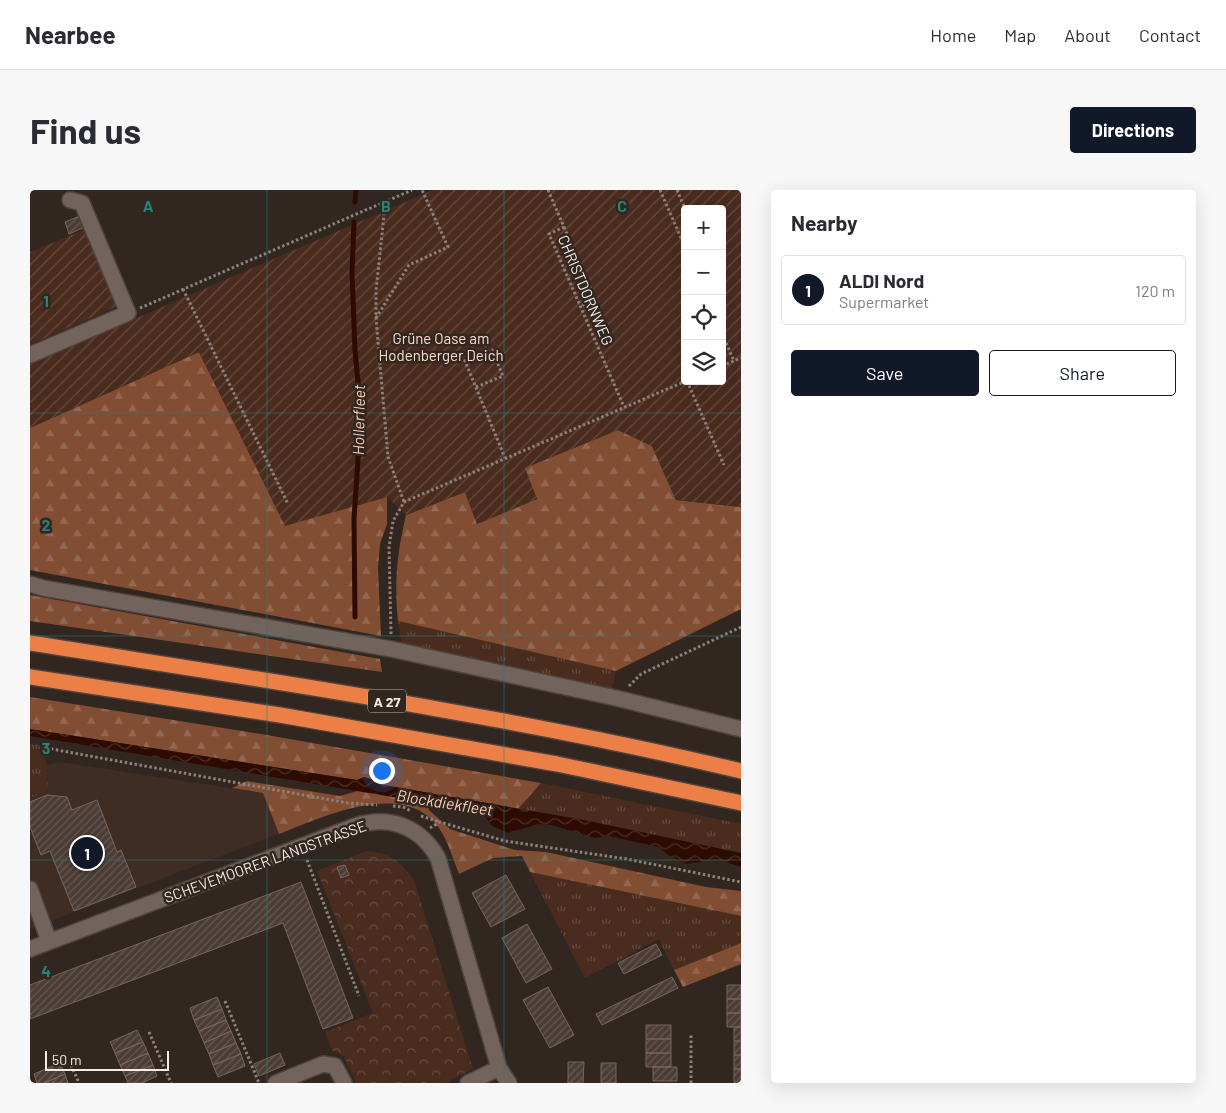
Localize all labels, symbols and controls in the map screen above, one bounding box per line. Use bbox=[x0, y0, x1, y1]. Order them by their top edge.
text: Nearbee bbox=[25, 20, 116, 49]
text: Home bbox=[930, 24, 976, 46]
text: Map bbox=[1004, 24, 1036, 46]
text: About bbox=[1064, 24, 1111, 46]
text: Contact bbox=[1139, 24, 1201, 46]
button: Directions bbox=[1070, 107, 1196, 153]
text: Find us bbox=[30, 109, 141, 151]
text: A bbox=[143, 196, 154, 215]
text: B bbox=[381, 196, 391, 215]
text: C bbox=[617, 196, 627, 215]
map controls bbox=[681, 205, 726, 385]
button: + bbox=[681, 205, 726, 250]
text: Nearby bbox=[791, 210, 857, 235]
street label: CHRISTDORNWEG bbox=[555, 232, 617, 348]
button: − bbox=[681, 250, 726, 295]
text: ALDI Nord bbox=[839, 269, 924, 292]
text: 1 bbox=[805, 281, 811, 300]
text: 120 m bbox=[1135, 281, 1175, 300]
text: 1 bbox=[43, 291, 49, 310]
text: Supermarket bbox=[839, 292, 929, 311]
button: locate bbox=[681, 295, 726, 340]
park label: Grüne Oase am Hodenberger Deich bbox=[378, 329, 504, 364]
button: layers bbox=[681, 340, 726, 385]
button: Save bbox=[791, 350, 979, 396]
button: Share bbox=[989, 350, 1176, 396]
water label: Hollerfleet bbox=[348, 384, 368, 456]
text: 2 bbox=[42, 515, 51, 534]
road number: A 27 bbox=[368, 690, 406, 712]
text: 3 bbox=[42, 738, 50, 757]
your location bbox=[369, 758, 395, 784]
water label: Blockdiekfleet bbox=[396, 785, 495, 819]
street label: SCHEVEMOORER LANDSTRASSE bbox=[161, 816, 369, 906]
pin: 1 bbox=[71, 834, 103, 872]
text: 4 bbox=[41, 961, 51, 980]
scale bar bbox=[45, 1048, 169, 1071]
text: 50 m bbox=[52, 1051, 81, 1068]

